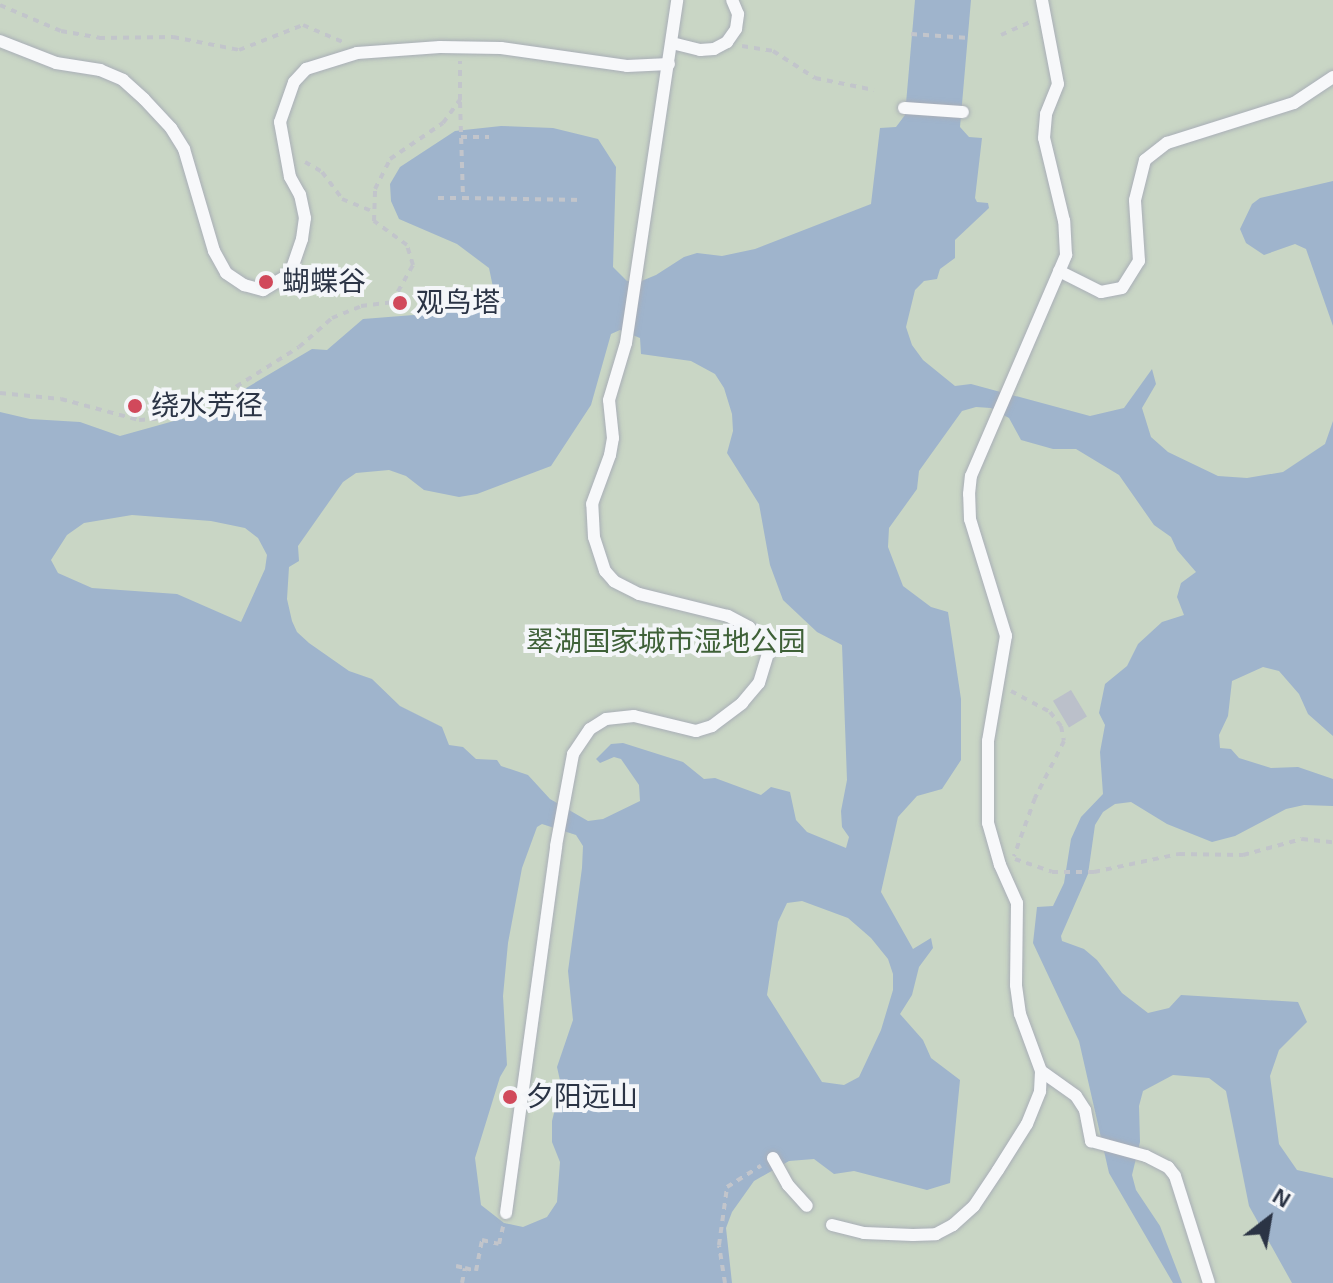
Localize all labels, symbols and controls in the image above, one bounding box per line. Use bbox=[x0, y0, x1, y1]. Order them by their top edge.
place label: 蝴蝶谷 bbox=[282, 265, 366, 299]
marker: 蝴蝶谷 bbox=[257, 273, 275, 291]
place label: 观鸟塔 bbox=[416, 286, 500, 320]
marker: 观鸟塔 bbox=[391, 294, 409, 312]
place label: 绕水芳径 bbox=[151, 389, 263, 423]
marker: 绕水芳径 bbox=[126, 397, 144, 415]
park label: 翠湖国家城市湿地公园 bbox=[526, 625, 806, 659]
place label: 夕阳远山 bbox=[526, 1080, 638, 1114]
marker: 夕阳远山 bbox=[501, 1088, 519, 1106]
north arrow bbox=[1229, 1179, 1309, 1259]
text: N bbox=[1268, 1183, 1295, 1213]

